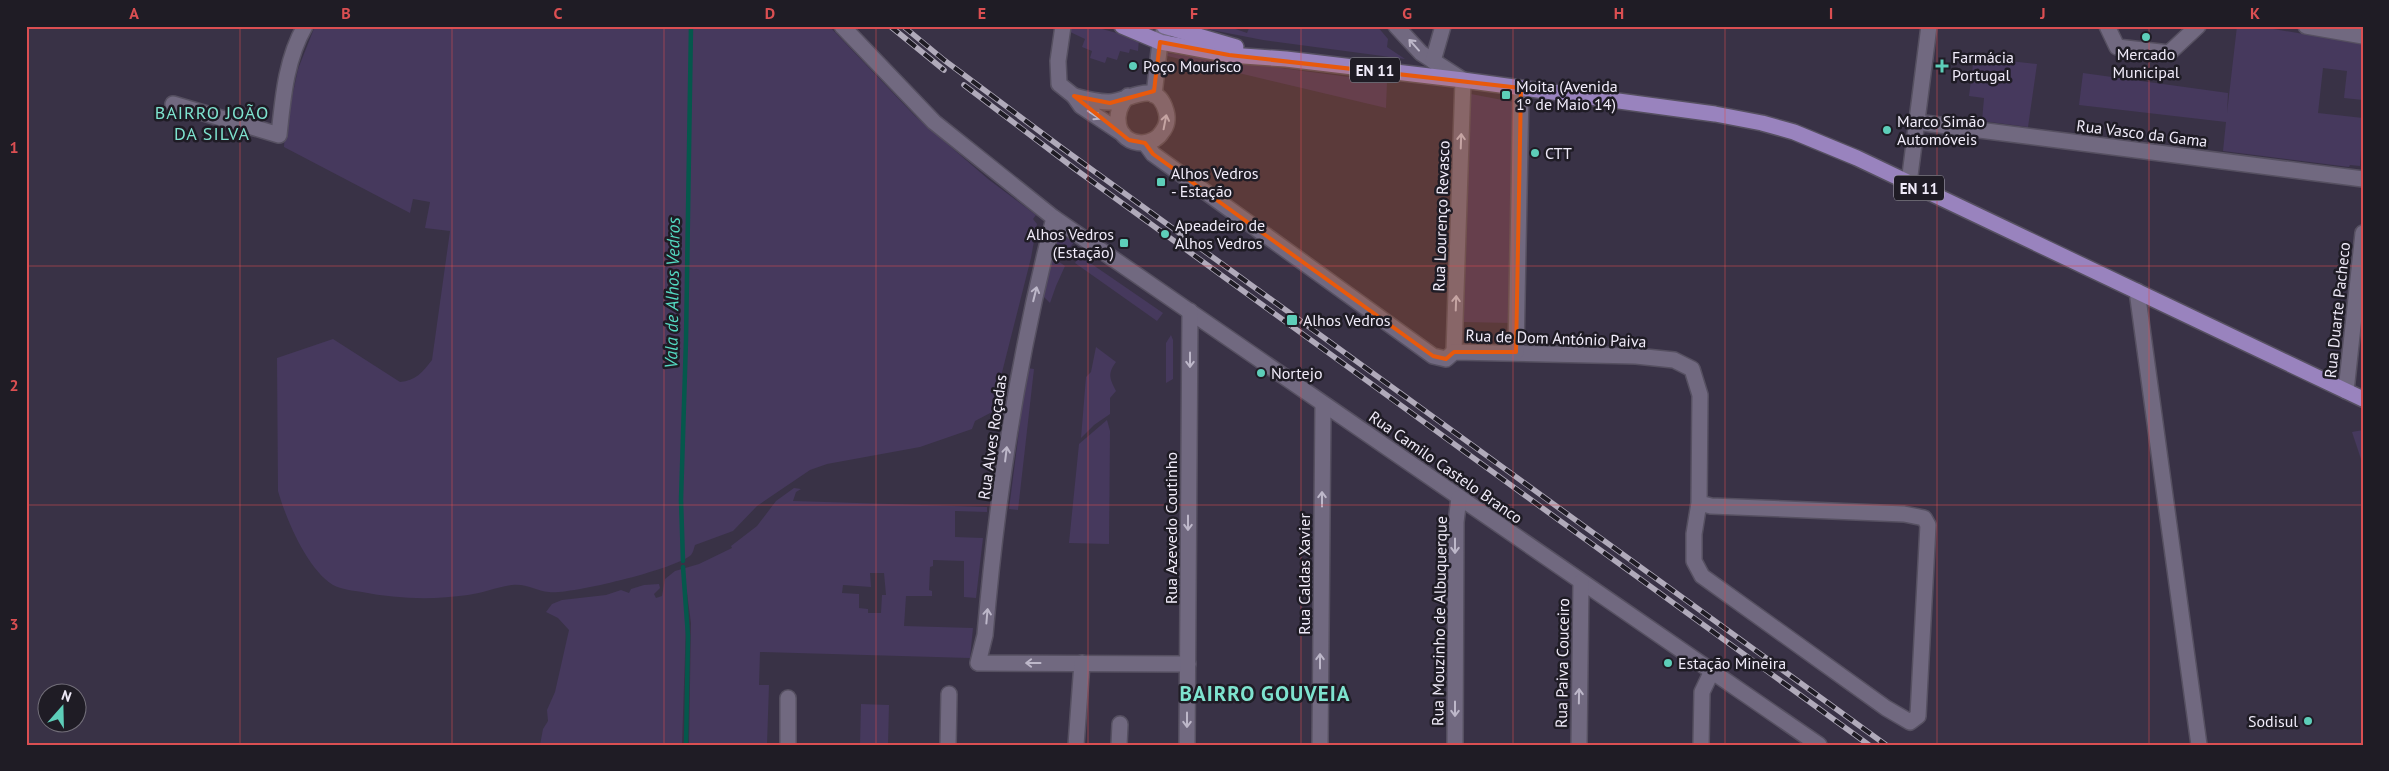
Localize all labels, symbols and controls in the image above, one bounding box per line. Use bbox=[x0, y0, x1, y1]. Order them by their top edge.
text: A bbox=[129, 3, 139, 23]
text: B bbox=[341, 3, 351, 23]
text: C bbox=[554, 3, 563, 23]
text: D bbox=[765, 3, 775, 23]
text: E bbox=[978, 3, 986, 23]
text: F bbox=[1190, 3, 1198, 23]
text: G bbox=[1402, 3, 1412, 23]
text: H bbox=[1614, 3, 1624, 23]
text: I bbox=[1829, 3, 1833, 23]
text: J bbox=[2039, 3, 2046, 23]
text: K bbox=[2250, 3, 2260, 23]
marker: Mercado Municipal bbox=[2140, 31, 2152, 43]
one-way arrow bbox=[1408, 39, 1420, 52]
place label: Mercado Municipal bbox=[2112, 44, 2180, 82]
place label: Farmácia Portugal bbox=[1952, 47, 2014, 85]
place label: Poço Mourisco bbox=[1143, 56, 1241, 76]
road number: EN 11 bbox=[1350, 58, 1400, 82]
marker: Poço Mourisco bbox=[1127, 60, 1139, 72]
marker: Farmácia Portugal bbox=[1936, 60, 1948, 72]
place label: Moita (Avenida 1º de Maio 14) bbox=[1516, 76, 1618, 114]
marker: Moita (Avenida 1º de Maio 14) bbox=[1500, 89, 1512, 101]
district label: BAIRRO JOÃO DA SILVA bbox=[155, 101, 269, 145]
one-way arrow bbox=[1087, 110, 1101, 120]
place label: Marco Simão Automóveis bbox=[1897, 111, 1985, 149]
one-way arrow bbox=[1161, 114, 1171, 130]
street label: Rua Vasco da Gama bbox=[2075, 115, 2209, 151]
marker: Marco Simão Automóveis bbox=[1881, 124, 1893, 136]
one-way arrow bbox=[1456, 133, 1466, 150]
text: 1 bbox=[9, 137, 19, 157]
street label: Rua Lourenço Revasco bbox=[1428, 140, 1454, 292]
place label: CTT bbox=[1545, 143, 1572, 163]
marker: CTT bbox=[1529, 147, 1541, 159]
place label: Alhos Vedros - Estação bbox=[1171, 163, 1259, 201]
marker: Alhos Vedros - Estação bbox=[1155, 176, 1167, 188]
road number: EN 11 bbox=[1894, 176, 1944, 200]
place label: Apeadeiro de Alhos Vedros bbox=[1175, 215, 1265, 253]
water label: Vala de Alhos Vedros bbox=[659, 216, 685, 369]
place label: Alhos Vedros (Estação) bbox=[1026, 224, 1114, 262]
marker: Apeadeiro de Alhos Vedros bbox=[1159, 228, 1171, 240]
marker: Alhos Vedros (Estação) bbox=[1118, 237, 1130, 249]
street label: Rua Duarte Pacheco bbox=[2320, 241, 2354, 379]
one-way arrow bbox=[1031, 287, 1040, 303]
one-way arrow bbox=[1451, 296, 1461, 312]
place label: Alhos Vedros bbox=[1303, 310, 1391, 330]
marker: Alhos Vedros bbox=[1285, 313, 1299, 327]
street label: Rua de Dom António Paiva bbox=[1465, 325, 1647, 351]
one-way arrow bbox=[1185, 352, 1195, 368]
place label: Nortejo bbox=[1271, 363, 1323, 383]
marker: Nortejo bbox=[1255, 367, 1267, 379]
street label: Rua Alves Roçadas bbox=[973, 373, 1011, 501]
text: 2 bbox=[9, 375, 19, 395]
street label: Rua Camilo Castelo Branco bbox=[1365, 406, 1527, 528]
one-way arrow bbox=[1001, 447, 1011, 463]
street label: Rua Azevedo Coutinho bbox=[1161, 452, 1181, 604]
one-way arrow bbox=[1317, 491, 1327, 507]
street label: Rua Caldas Xavier bbox=[1294, 513, 1314, 635]
one-way arrow bbox=[1184, 514, 1193, 530]
street label: Rua Mouzinho de Albuquerque bbox=[1427, 516, 1451, 726]
one-way arrow bbox=[1451, 538, 1460, 554]
street label: Rua Paiva Couceiro bbox=[1551, 598, 1573, 728]
one-way arrow bbox=[982, 608, 992, 624]
text: 3 bbox=[9, 614, 19, 634]
one-way arrow bbox=[1315, 653, 1325, 670]
place label: Estação Mineira bbox=[1678, 653, 1786, 673]
marker: Estação Mineira bbox=[1662, 657, 1674, 669]
one-way arrow bbox=[1025, 658, 1042, 668]
district label: BAIRRO GOUVEIA bbox=[1180, 680, 1350, 707]
north arrow bbox=[38, 684, 88, 734]
text: N bbox=[59, 686, 74, 706]
one-way arrow bbox=[1575, 688, 1584, 704]
one-way arrow bbox=[1450, 700, 1460, 717]
place label: Sodisul bbox=[2248, 711, 2298, 731]
one-way arrow bbox=[1182, 712, 1192, 728]
marker: Sodisul bbox=[2302, 715, 2314, 727]

